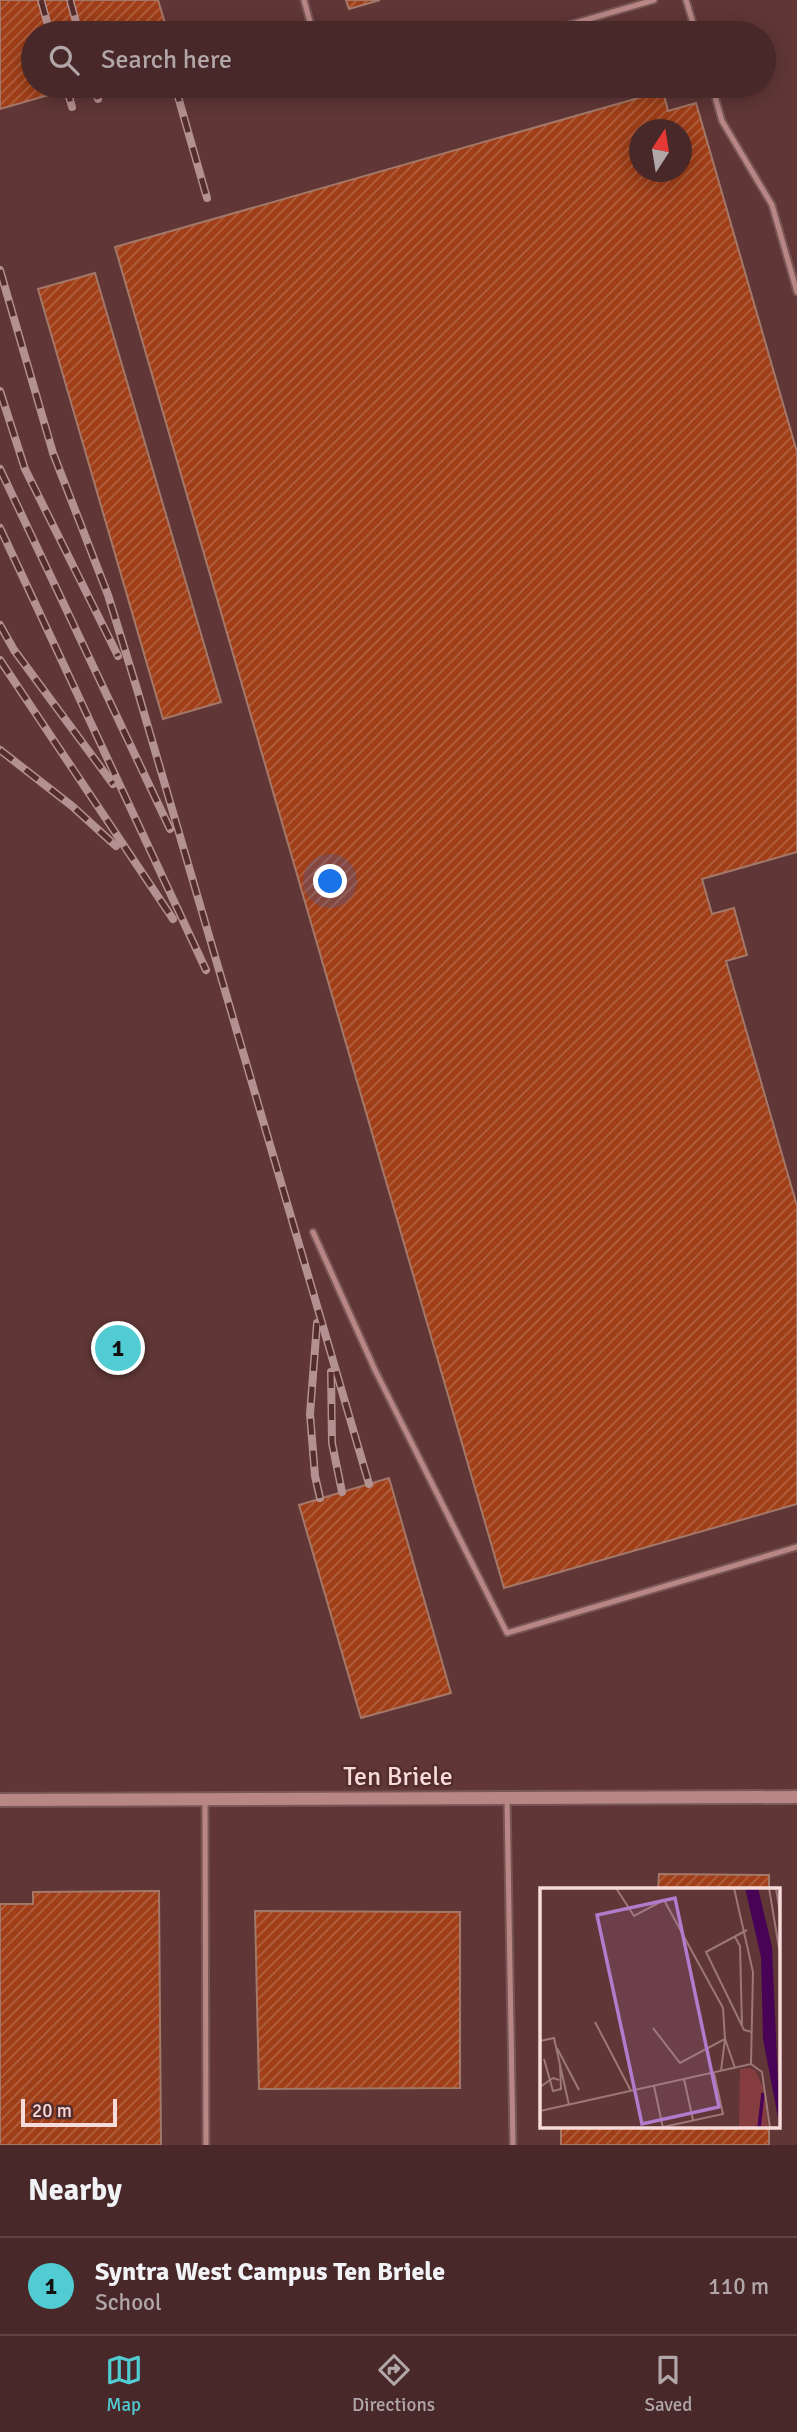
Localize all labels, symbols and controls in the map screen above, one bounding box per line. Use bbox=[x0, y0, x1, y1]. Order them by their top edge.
search box bbox=[21, 21, 776, 98]
icon: search bbox=[45, 41, 83, 79]
text: Search here bbox=[101, 44, 232, 76]
north arrow bbox=[629, 119, 692, 182]
your location bbox=[313, 864, 347, 898]
pin: 1 bbox=[95, 1322, 141, 1374]
street label: Ten Briele bbox=[343, 1761, 453, 1793]
inset map bbox=[540, 1888, 780, 2128]
scale bar bbox=[21, 2096, 117, 2128]
text: 20 m bbox=[32, 2099, 72, 2123]
text: Nearby bbox=[28, 2172, 122, 2209]
text: Syntra West Campus Ten Briele bbox=[95, 2256, 445, 2288]
text: 1 bbox=[45, 2272, 57, 2301]
text: 110 m bbox=[708, 2272, 769, 2301]
text: School bbox=[95, 2288, 162, 2317]
tab: Map bbox=[105, 2351, 143, 2417]
tab: Directions bbox=[352, 2351, 435, 2417]
tab: Saved bbox=[644, 2351, 692, 2417]

